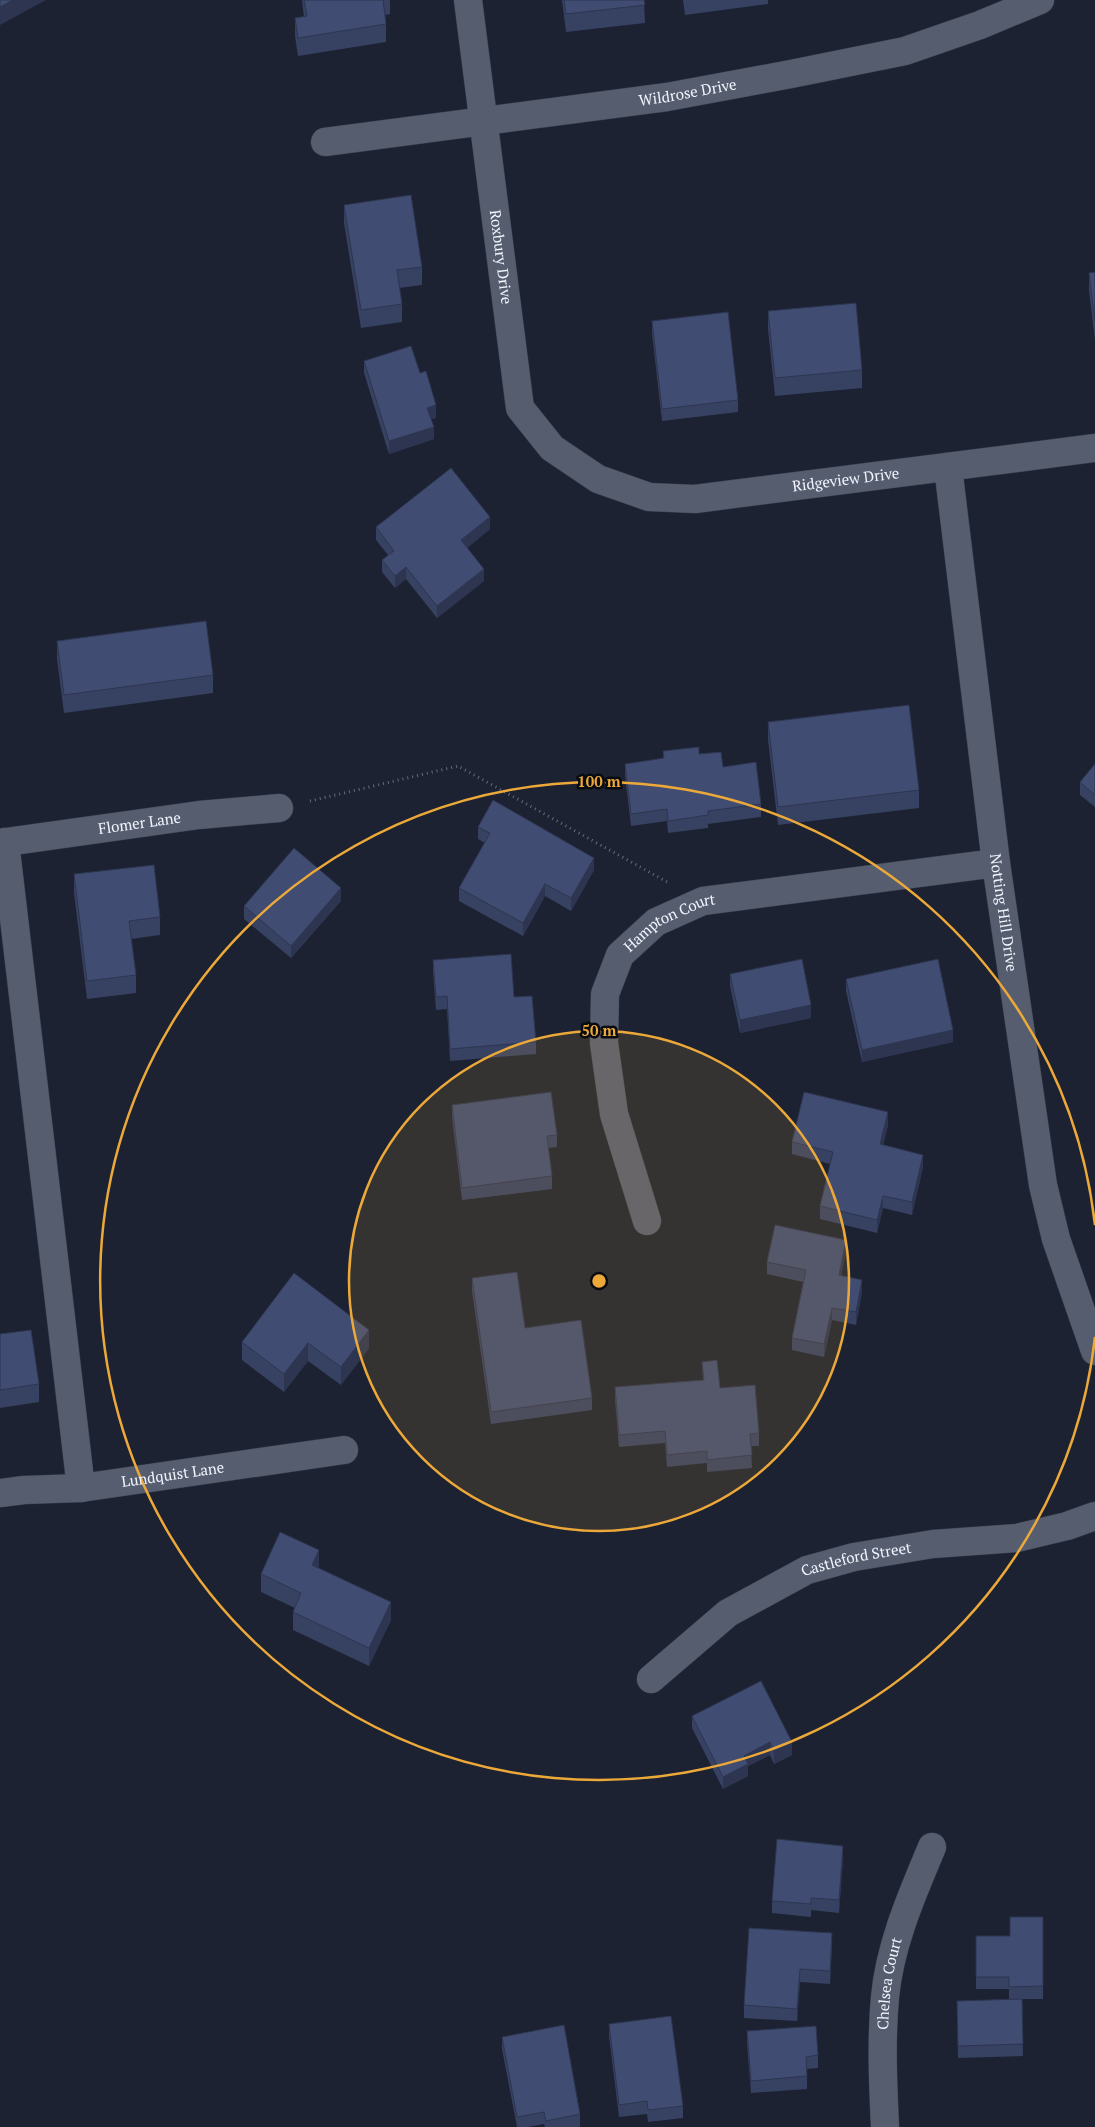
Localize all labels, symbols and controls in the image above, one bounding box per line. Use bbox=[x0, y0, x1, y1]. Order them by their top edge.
street label: Wildrose Drive bbox=[637, 73, 738, 110]
street label: Roxbury Drive bbox=[486, 208, 518, 305]
street label: Ridgeview Drive bbox=[791, 462, 900, 496]
text: 100 m bbox=[577, 771, 621, 791]
street label: Flomer Lane bbox=[97, 807, 182, 838]
street label: Notting Hill Drive bbox=[986, 852, 1023, 973]
street label: Hampton Court bbox=[619, 888, 717, 956]
text: 50 m bbox=[582, 1020, 617, 1040]
centre of rings bbox=[590, 1272, 608, 1290]
street label: Lundquist Lane bbox=[120, 1456, 225, 1491]
street label: Castleford Street bbox=[797, 1537, 913, 1581]
street label: Chelsea Court bbox=[872, 1934, 906, 2030]

